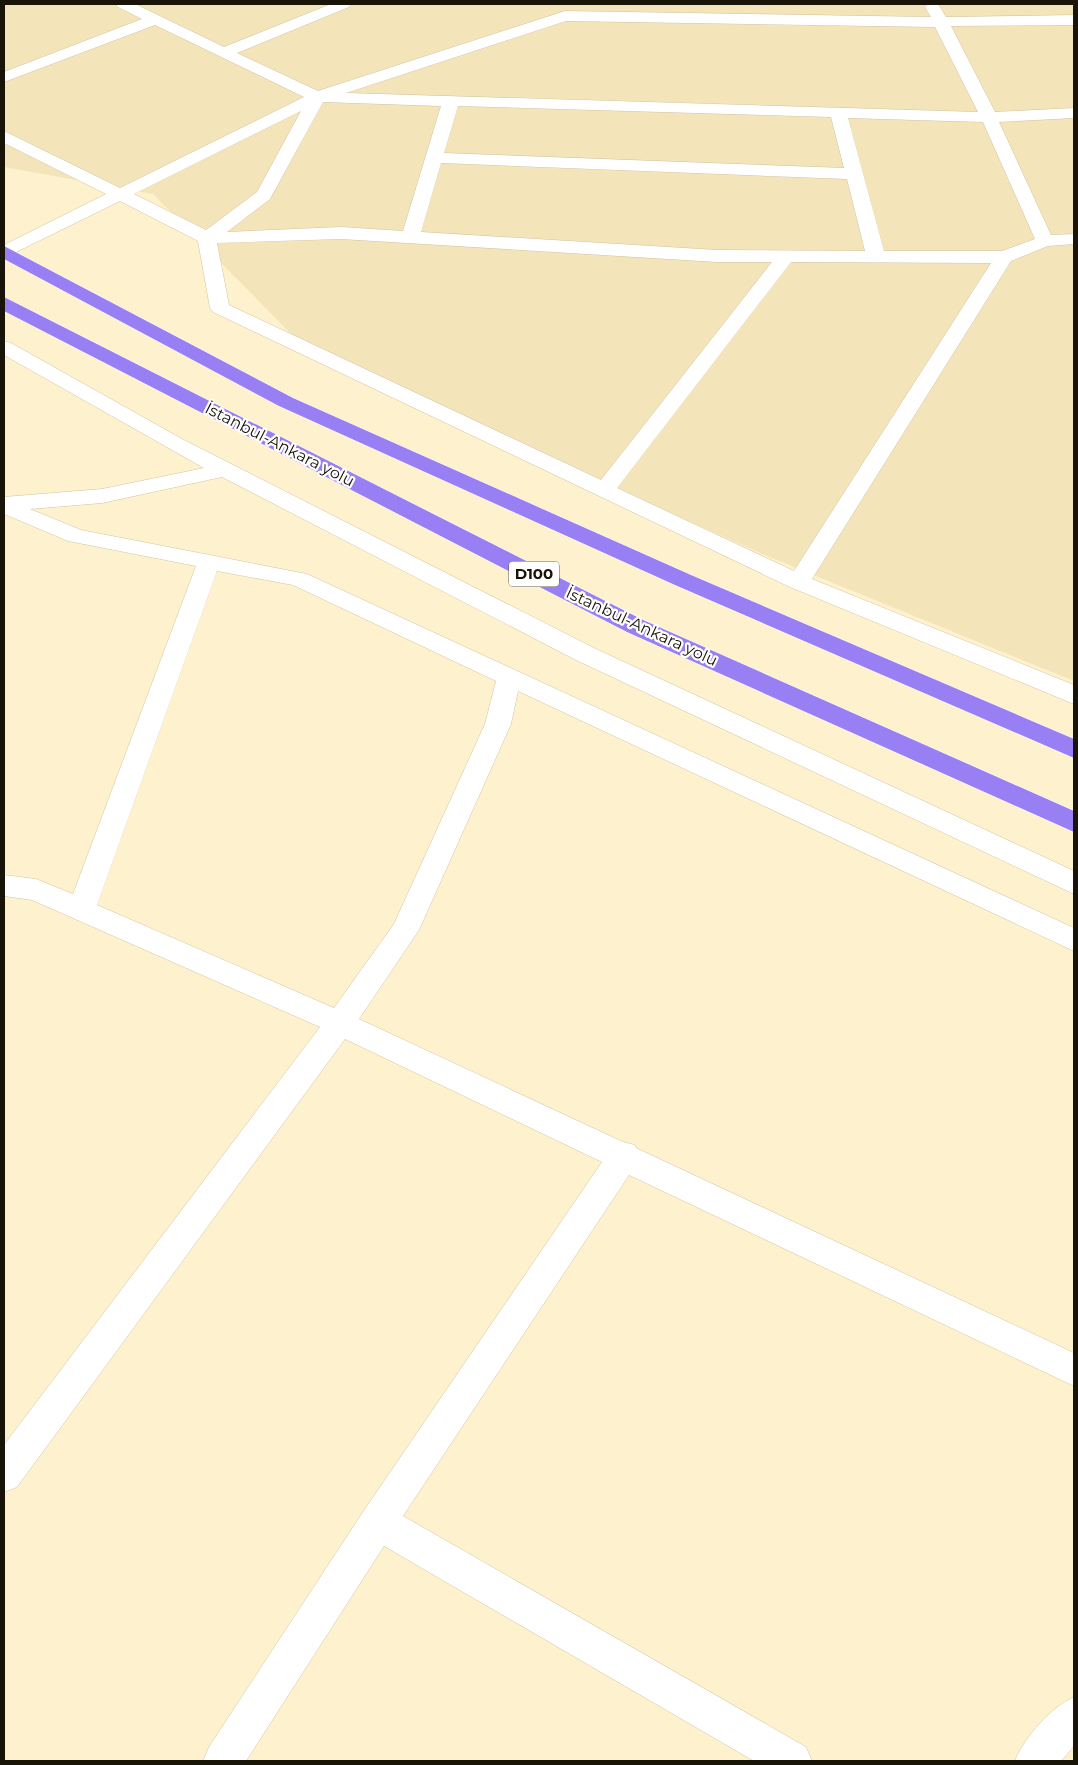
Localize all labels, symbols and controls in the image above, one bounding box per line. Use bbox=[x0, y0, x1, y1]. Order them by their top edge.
street label: İstanbul-Ankara yolu bbox=[202, 399, 358, 490]
road number: D100 bbox=[509, 562, 559, 586]
street label: İstanbul-Ankara yolu bbox=[563, 583, 721, 670]

